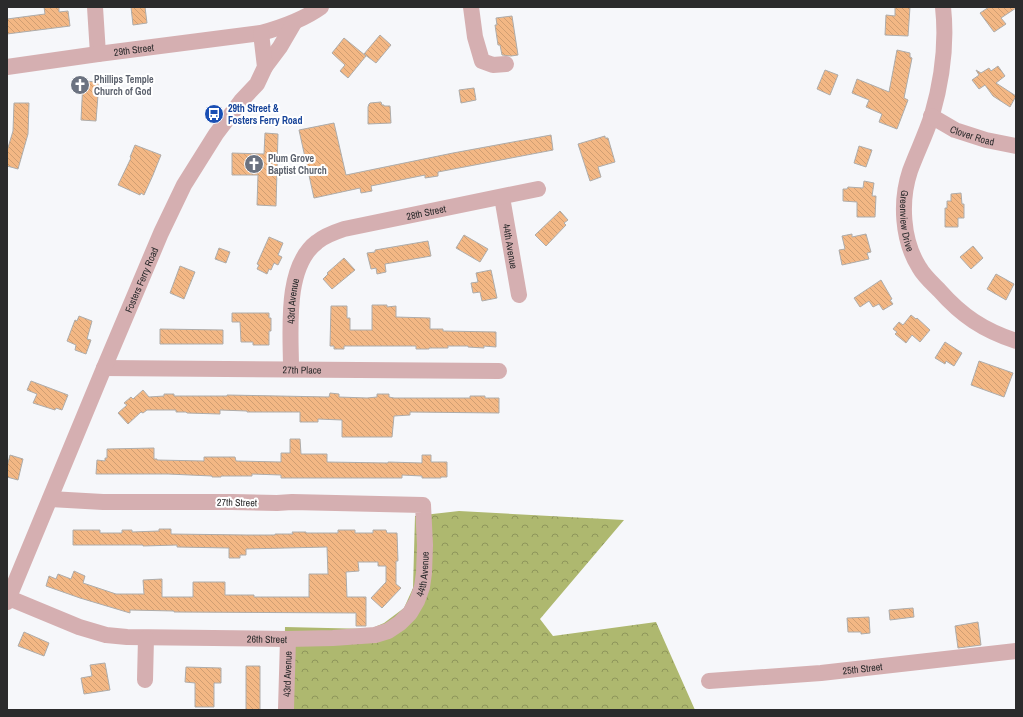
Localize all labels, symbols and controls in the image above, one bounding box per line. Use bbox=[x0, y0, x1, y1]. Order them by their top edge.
street label: 29th Street bbox=[113, 41, 155, 59]
place label: Phillips Temple Church of God bbox=[94, 73, 154, 98]
church icon: Phillips Temple Church of God bbox=[69, 74, 91, 96]
place label: 29th Street & Fosters Ferry Road bbox=[228, 102, 302, 127]
bus stop icon: 29th Street & Fosters Ferry Road bbox=[203, 103, 225, 125]
street label: Clover Road bbox=[948, 123, 995, 149]
place label: Plum Grove Baptist Church bbox=[268, 152, 327, 177]
church icon: Plum Grove Baptist Church bbox=[243, 153, 265, 175]
street label: Greenview Drive bbox=[897, 189, 917, 254]
street label: 28th Street bbox=[405, 202, 448, 223]
street label: 44th Avenue bbox=[500, 223, 520, 270]
street label: Fosters Ferry Road bbox=[122, 245, 161, 315]
street label: 43rd Avenue bbox=[284, 277, 302, 324]
street label: 27th Place bbox=[283, 363, 322, 377]
street label: 27th Street bbox=[217, 496, 258, 509]
street label: 44th Avenue bbox=[413, 551, 432, 599]
street label: 26th Street bbox=[247, 632, 288, 646]
street label: 43rd Avenue bbox=[280, 650, 295, 697]
street label: 25th Street bbox=[842, 660, 884, 678]

